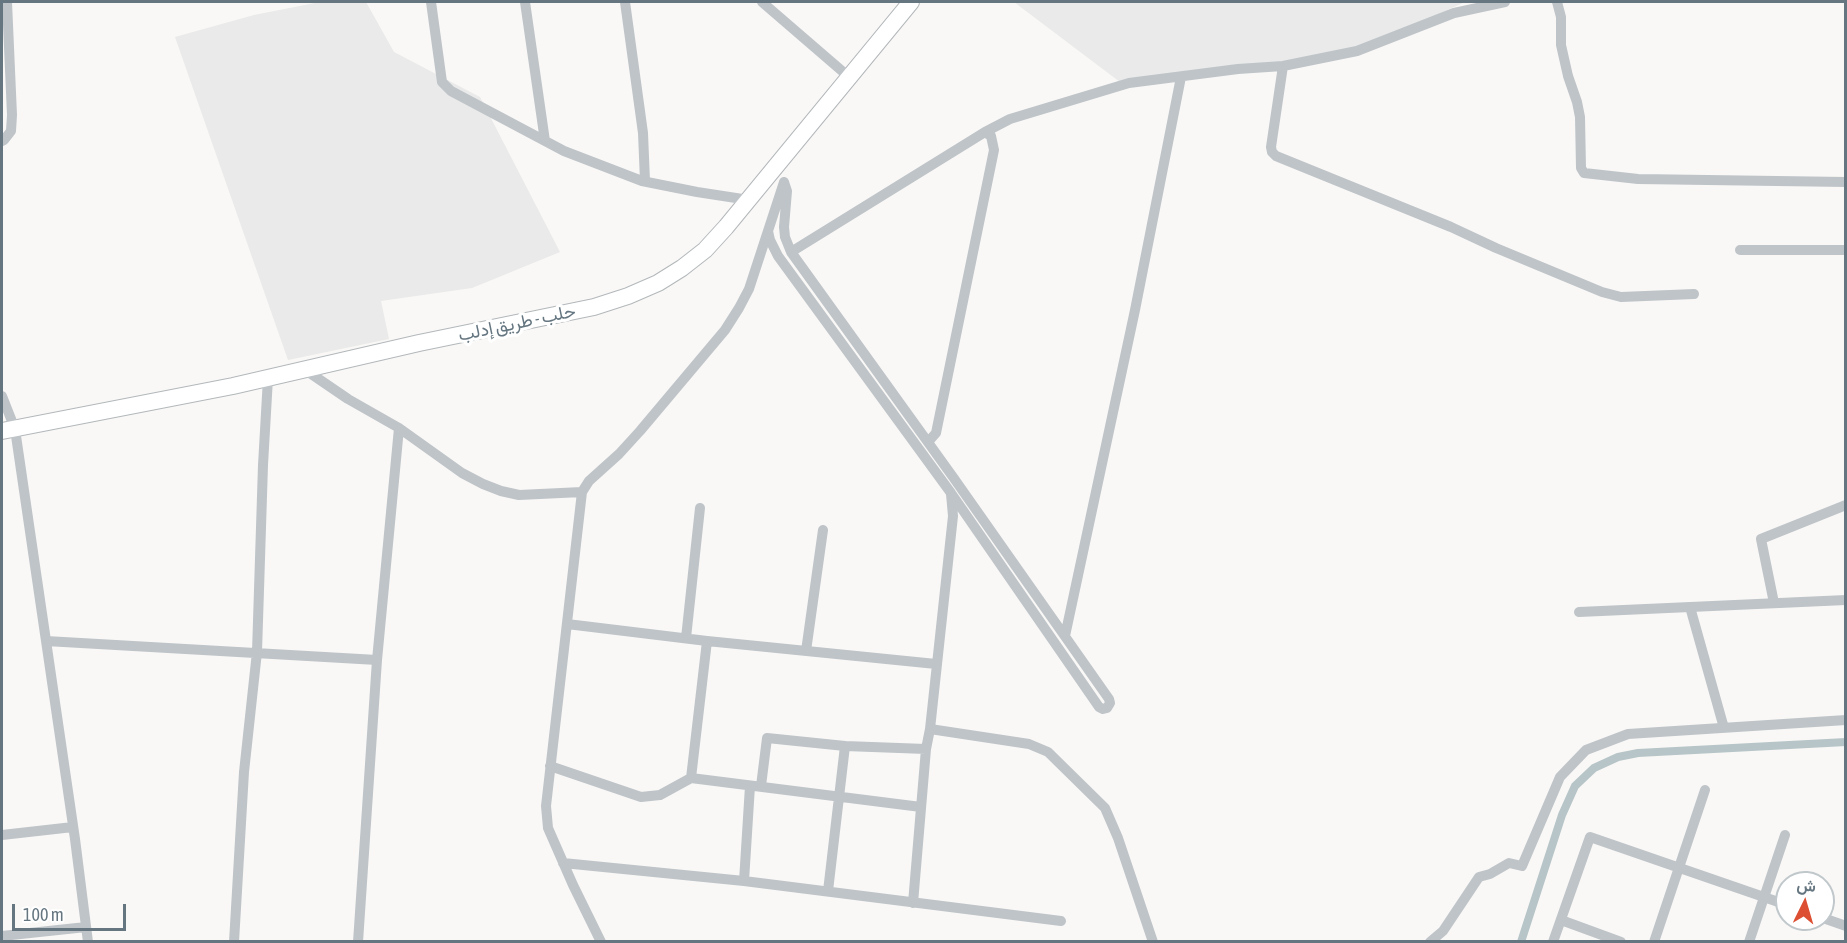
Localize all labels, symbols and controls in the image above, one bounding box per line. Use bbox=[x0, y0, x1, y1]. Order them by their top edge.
street label: حلب - طريق إدلب bbox=[456, 300, 578, 346]
north arrow bbox=[1775, 871, 1835, 931]
text: ش bbox=[1796, 875, 1817, 895]
scale bar bbox=[15, 892, 129, 930]
text: 100 m bbox=[23, 904, 64, 925]

